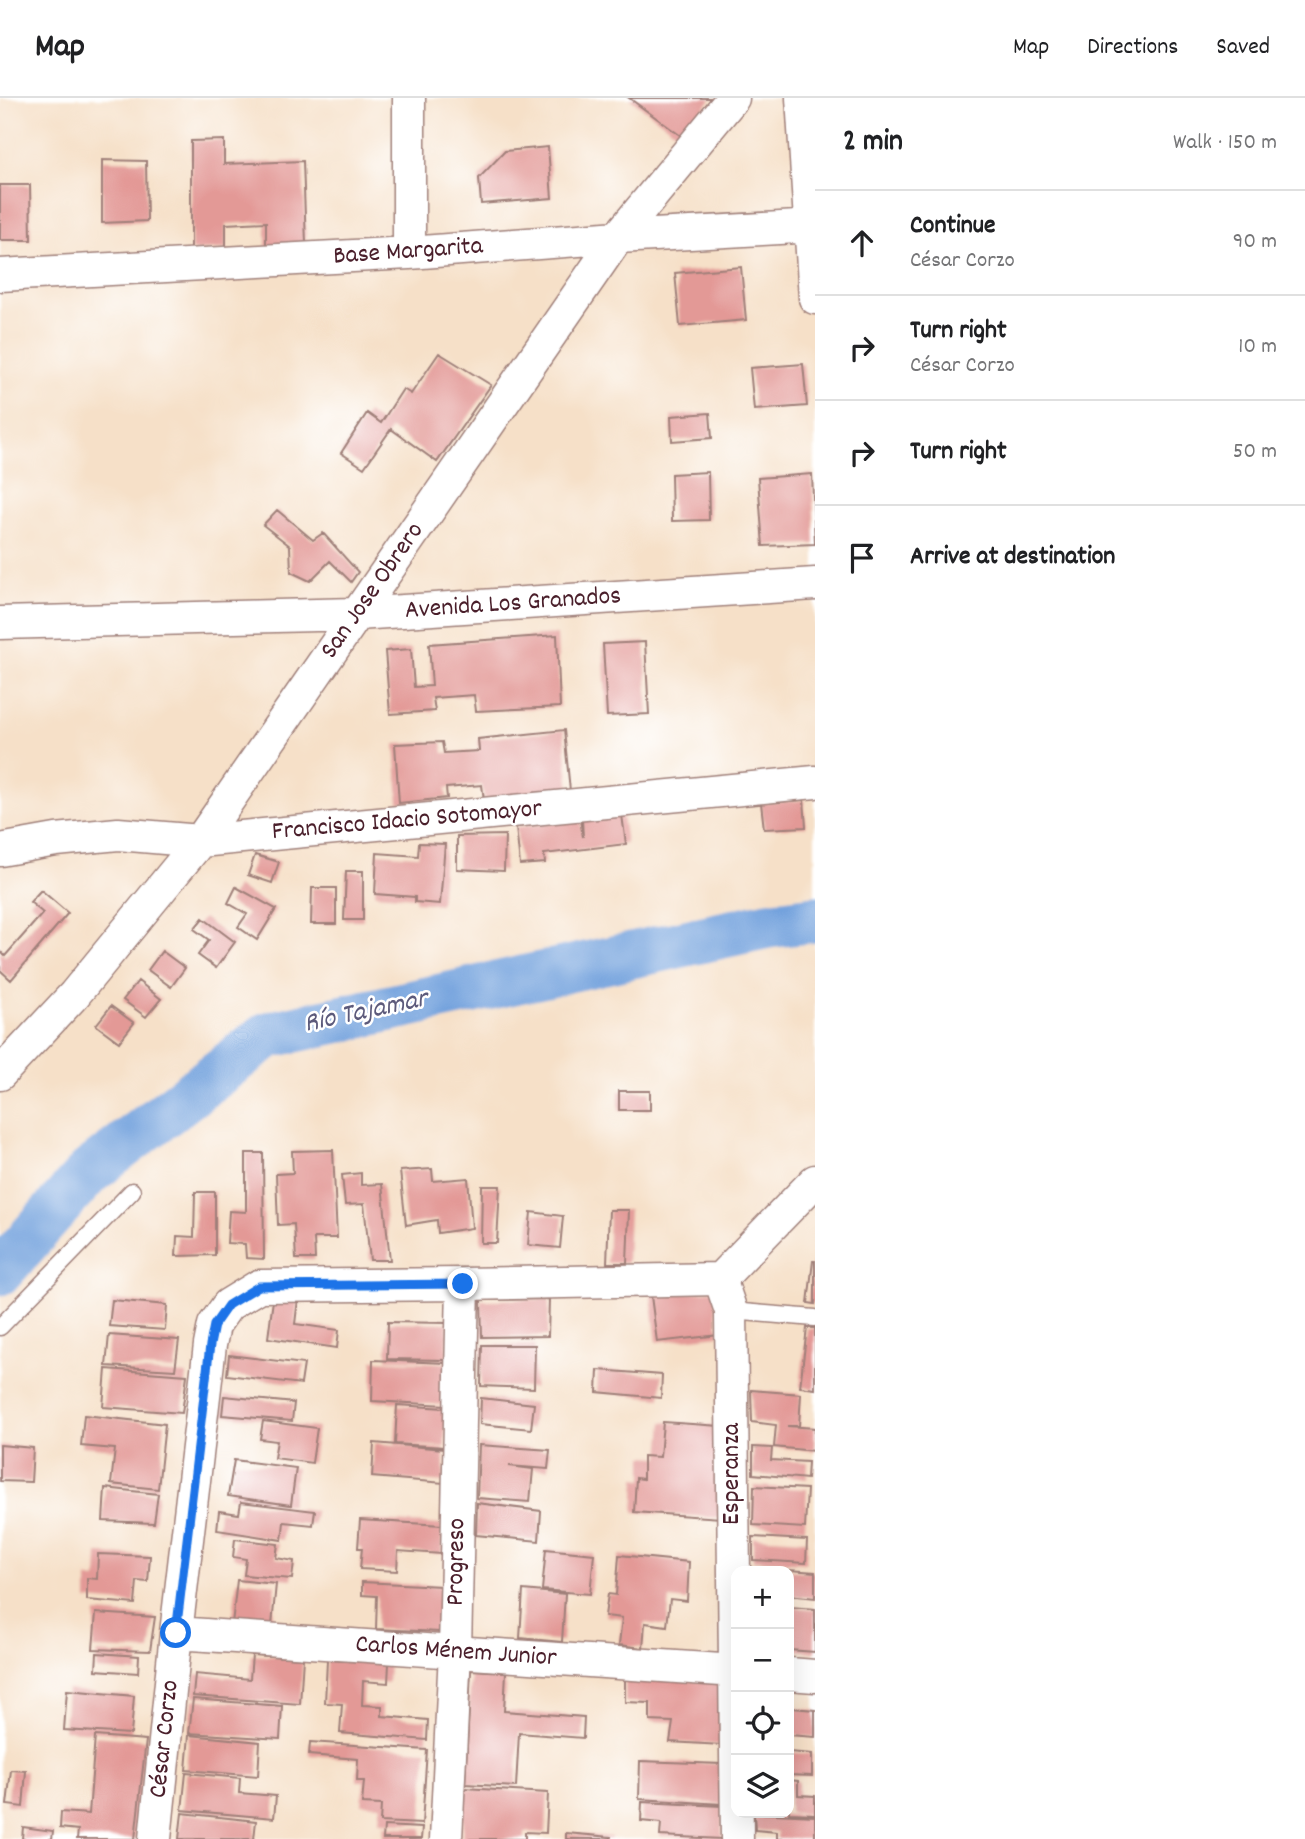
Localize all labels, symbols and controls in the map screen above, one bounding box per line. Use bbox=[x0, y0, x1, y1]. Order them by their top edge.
text: Map bbox=[35, 25, 85, 72]
text: Map bbox=[1013, 31, 1049, 65]
text: Directions bbox=[1087, 31, 1178, 65]
text: Saved bbox=[1216, 31, 1270, 65]
text: 2 min bbox=[843, 122, 903, 165]
text: Walk · 150 m bbox=[1173, 127, 1277, 160]
text: Continue bbox=[910, 208, 995, 245]
icon: ahead bbox=[843, 224, 881, 262]
text: 90 m bbox=[1233, 226, 1277, 259]
street label: Base Margarita bbox=[332, 228, 485, 276]
text: César Corzo bbox=[910, 245, 1015, 278]
text: Turn right bbox=[910, 313, 1007, 350]
icon: right bbox=[843, 329, 881, 367]
text: 10 m bbox=[1238, 331, 1277, 364]
text: César Corzo bbox=[910, 350, 1015, 383]
icon: right bbox=[843, 434, 881, 472]
text: Turn right bbox=[910, 434, 1007, 471]
text: 50 m bbox=[1233, 436, 1277, 469]
street label: San Jose Obrero bbox=[312, 515, 434, 667]
icon: arrive bbox=[843, 539, 881, 577]
text: Arrive at destination bbox=[910, 539, 1115, 576]
street label: Avenida Los Granados bbox=[404, 578, 622, 630]
street label: Francisco Idacio Sotomayor bbox=[271, 791, 544, 851]
water label: Río Tajamar bbox=[301, 980, 435, 1046]
route end bbox=[447, 1268, 478, 1299]
street label: Esperanza bbox=[714, 1422, 751, 1525]
street label: Progreso bbox=[438, 1518, 476, 1606]
map controls bbox=[731, 1566, 794, 1818]
button: + bbox=[731, 1566, 794, 1629]
route start bbox=[160, 1617, 191, 1648]
street label: Carlos Ménem Junior bbox=[354, 1627, 558, 1678]
button: − bbox=[731, 1629, 794, 1692]
street label: César Corzo bbox=[140, 1678, 190, 1800]
button: locate bbox=[731, 1692, 794, 1755]
button: layers bbox=[731, 1755, 794, 1818]

